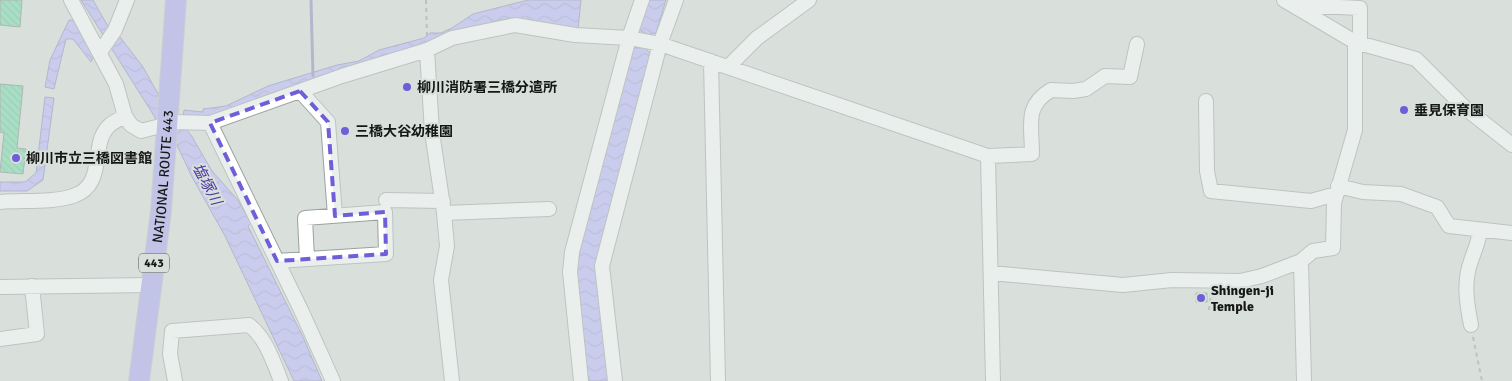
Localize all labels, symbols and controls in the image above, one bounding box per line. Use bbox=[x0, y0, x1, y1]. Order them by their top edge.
place label: 柳川消防署三橋分遣所 bbox=[417, 79, 557, 96]
marker: 柳川消防署三橋分遣所 bbox=[401, 81, 413, 93]
place label: 垂見保育園 bbox=[1414, 102, 1484, 119]
marker: 垂見保育園 bbox=[1398, 104, 1410, 116]
street label: NATIONAL ROUTE 443 bbox=[148, 109, 177, 244]
place label: 三橋大谷幼稚園 bbox=[355, 123, 453, 140]
marker: 三橋大谷幼稚園 bbox=[339, 125, 351, 137]
place label: 柳川市立三橋図書館 bbox=[26, 150, 152, 167]
marker: 柳川市立三橋図書館 bbox=[10, 152, 22, 164]
water label: 塩塚川 bbox=[188, 160, 226, 210]
road number: 443 bbox=[139, 254, 169, 272]
place label: Shingen-ji Temple bbox=[1211, 282, 1274, 315]
marker: Shingen-ji Temple bbox=[1195, 292, 1207, 304]

